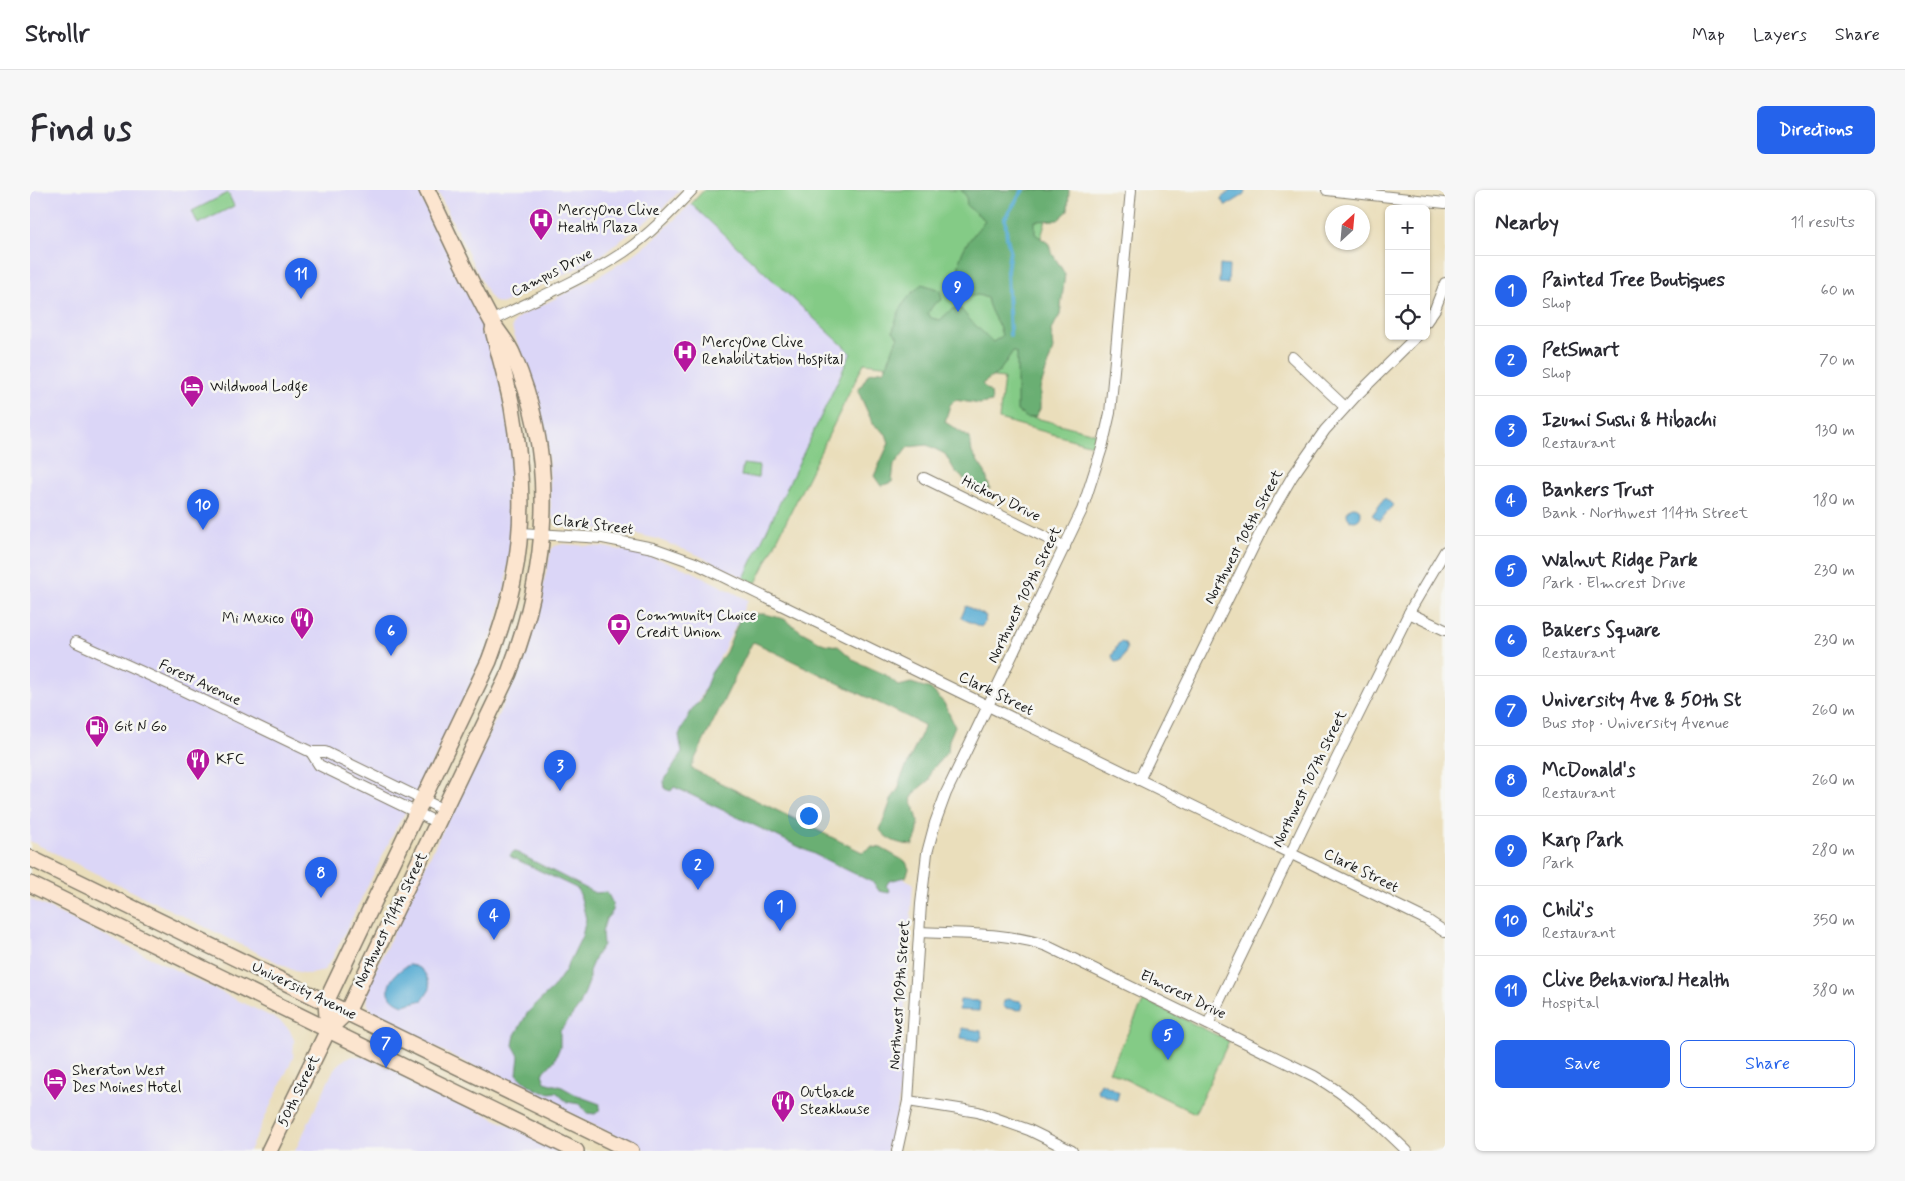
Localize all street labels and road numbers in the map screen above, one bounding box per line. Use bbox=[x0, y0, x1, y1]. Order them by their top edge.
street label: Campus Drive bbox=[508, 244, 596, 302]
street label: Northwest 108th Street bbox=[1200, 466, 1288, 608]
street label: Hickory Drive bbox=[958, 471, 1044, 527]
street label: Clark Street bbox=[552, 510, 635, 540]
street label: Northwest 109th Street bbox=[983, 523, 1067, 667]
street label: Forest Avenue bbox=[156, 655, 244, 711]
street label: Clark Street bbox=[955, 667, 1037, 721]
street label: Northwest 107th Street bbox=[1268, 707, 1352, 851]
street label: Clark Street bbox=[1320, 844, 1402, 898]
street label: Northwest 114th Street bbox=[349, 849, 433, 991]
street label: Northwest 109th Street bbox=[885, 919, 915, 1070]
street label: University Avenue bbox=[248, 957, 360, 1025]
street label: Elmcrest Drive bbox=[1137, 966, 1230, 1025]
street label: 50th Street bbox=[273, 1052, 325, 1130]

